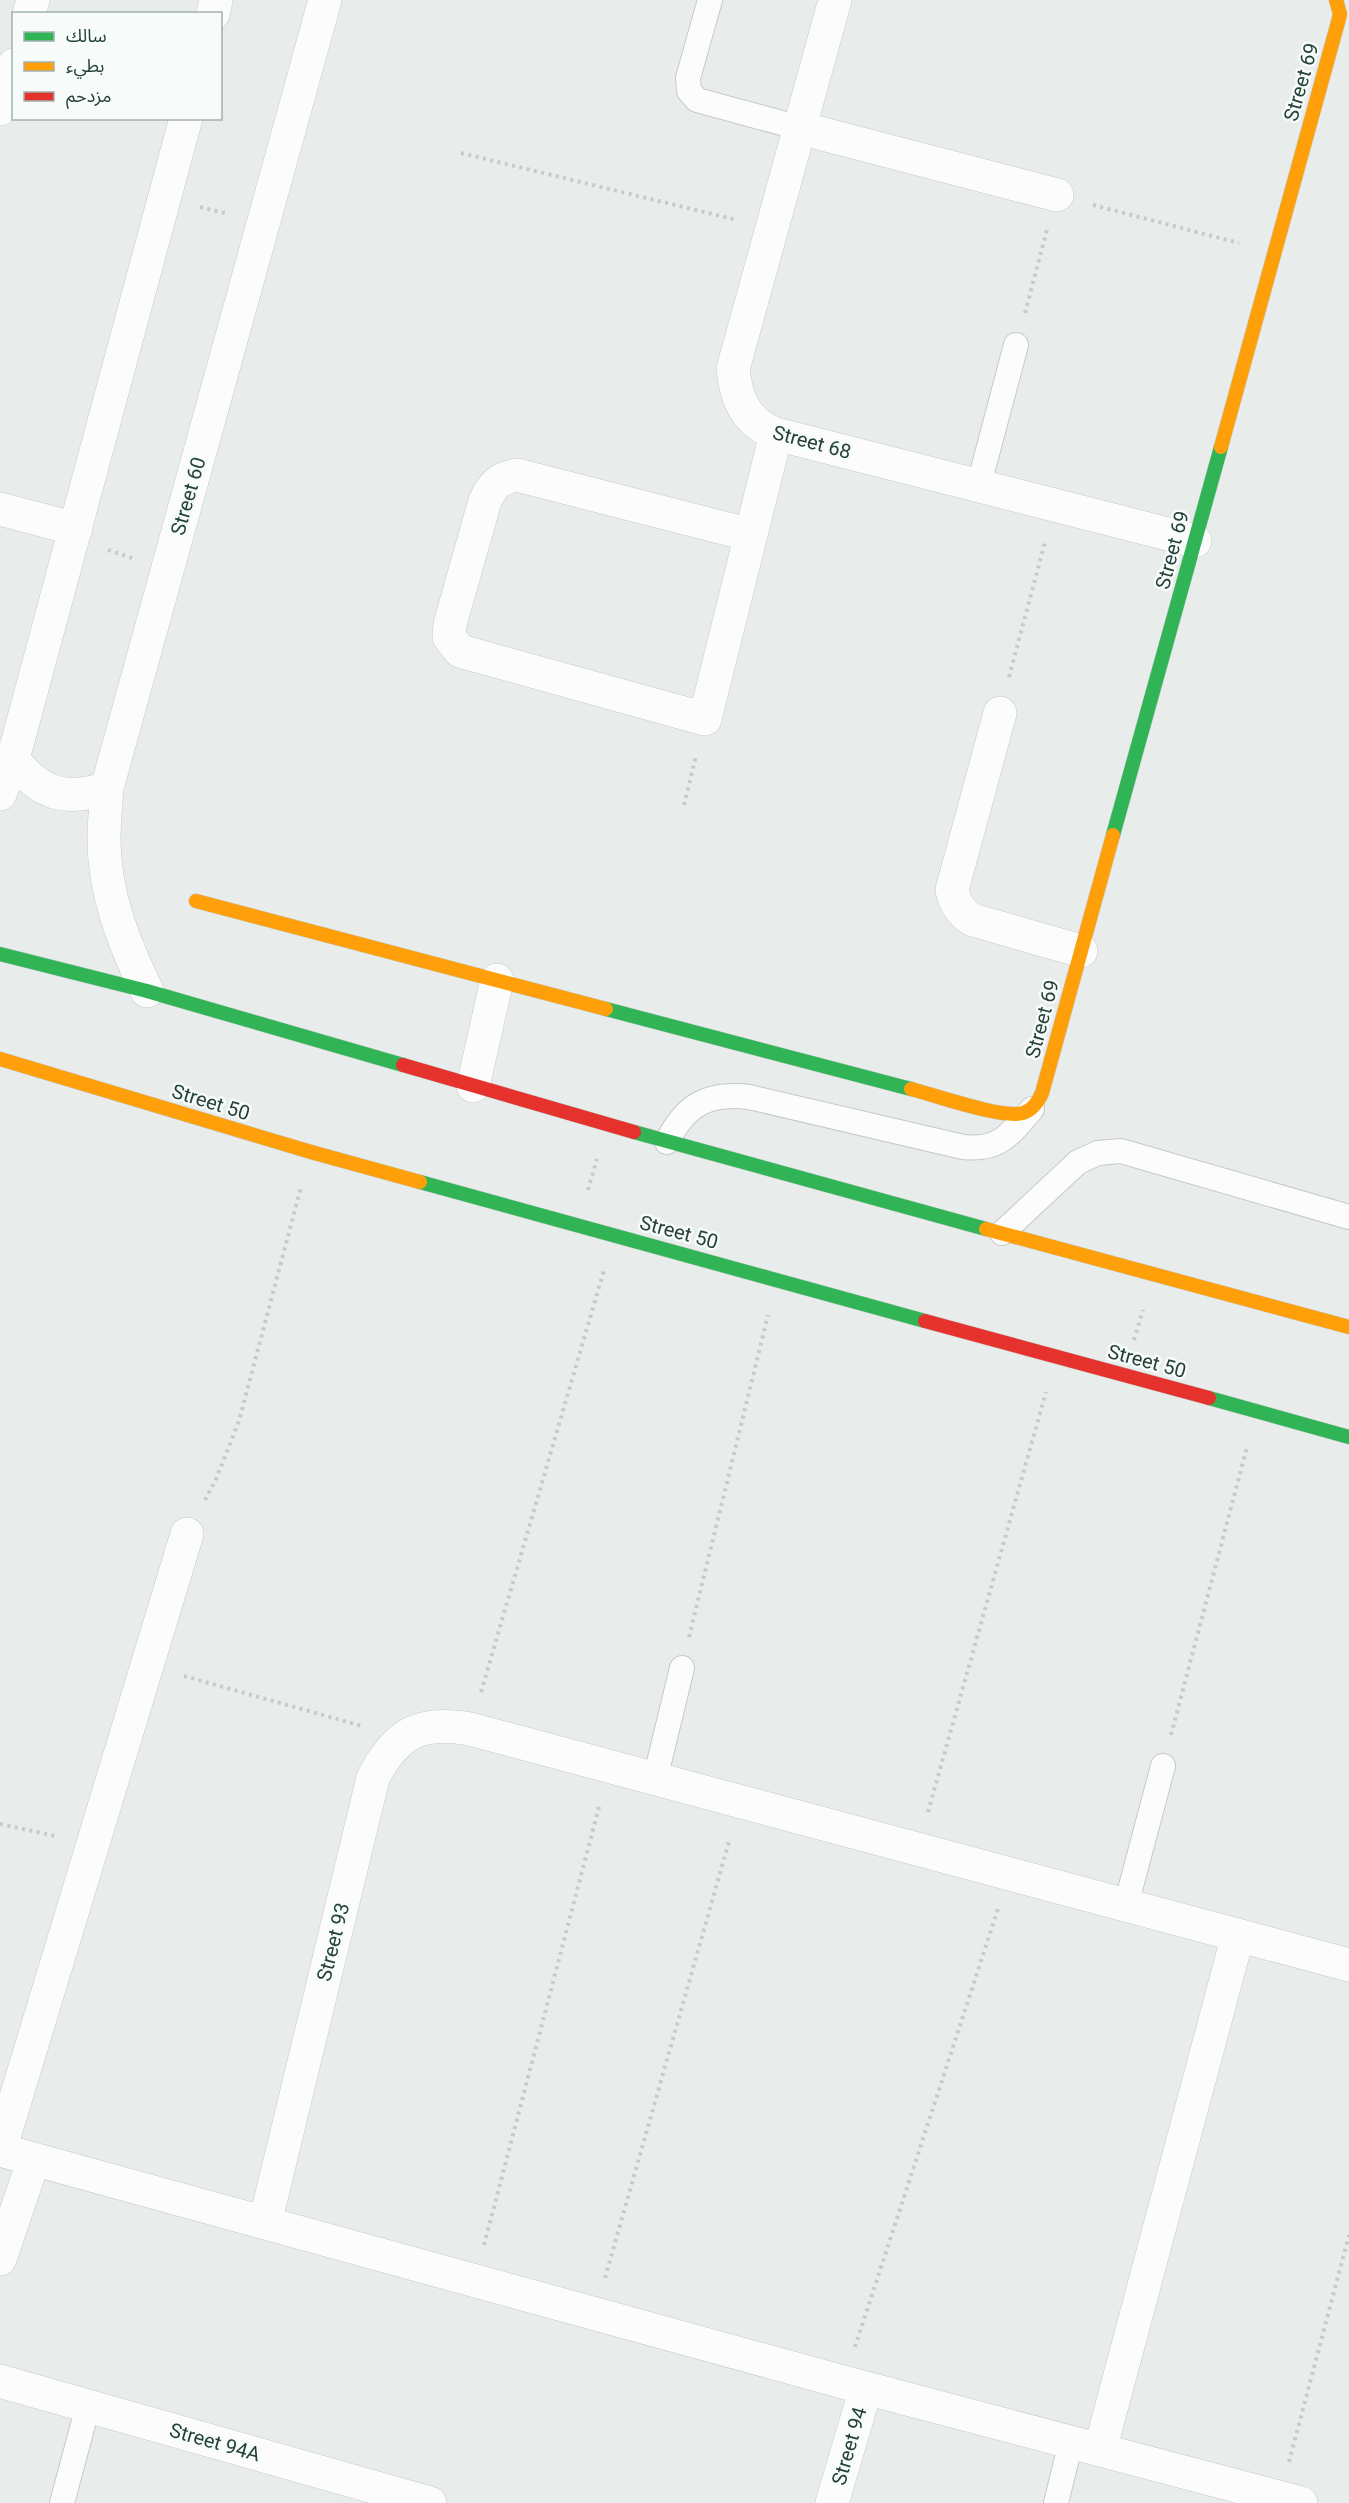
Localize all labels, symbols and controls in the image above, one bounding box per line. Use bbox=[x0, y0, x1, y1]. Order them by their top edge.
legend bbox=[12, 12, 222, 120]
text: سالك bbox=[66, 25, 107, 46]
street label: Street 69 bbox=[1278, 40, 1324, 124]
text: بطيء bbox=[66, 55, 104, 79]
text: مزدحم bbox=[66, 85, 111, 109]
street label: Street 68 bbox=[770, 420, 854, 464]
street label: Street 60 bbox=[165, 454, 211, 538]
street label: Street 69 bbox=[1150, 508, 1194, 592]
street label: Street 69 bbox=[1020, 977, 1064, 1061]
street label: Street 50 bbox=[169, 1079, 253, 1125]
street label: Street 50 bbox=[637, 1210, 721, 1254]
street label: Street 50 bbox=[1105, 1339, 1189, 1383]
street label: Street 93 bbox=[312, 1900, 354, 1984]
street label: Street 94 bbox=[826, 2404, 872, 2488]
street label: Street 94A bbox=[167, 2418, 263, 2466]

